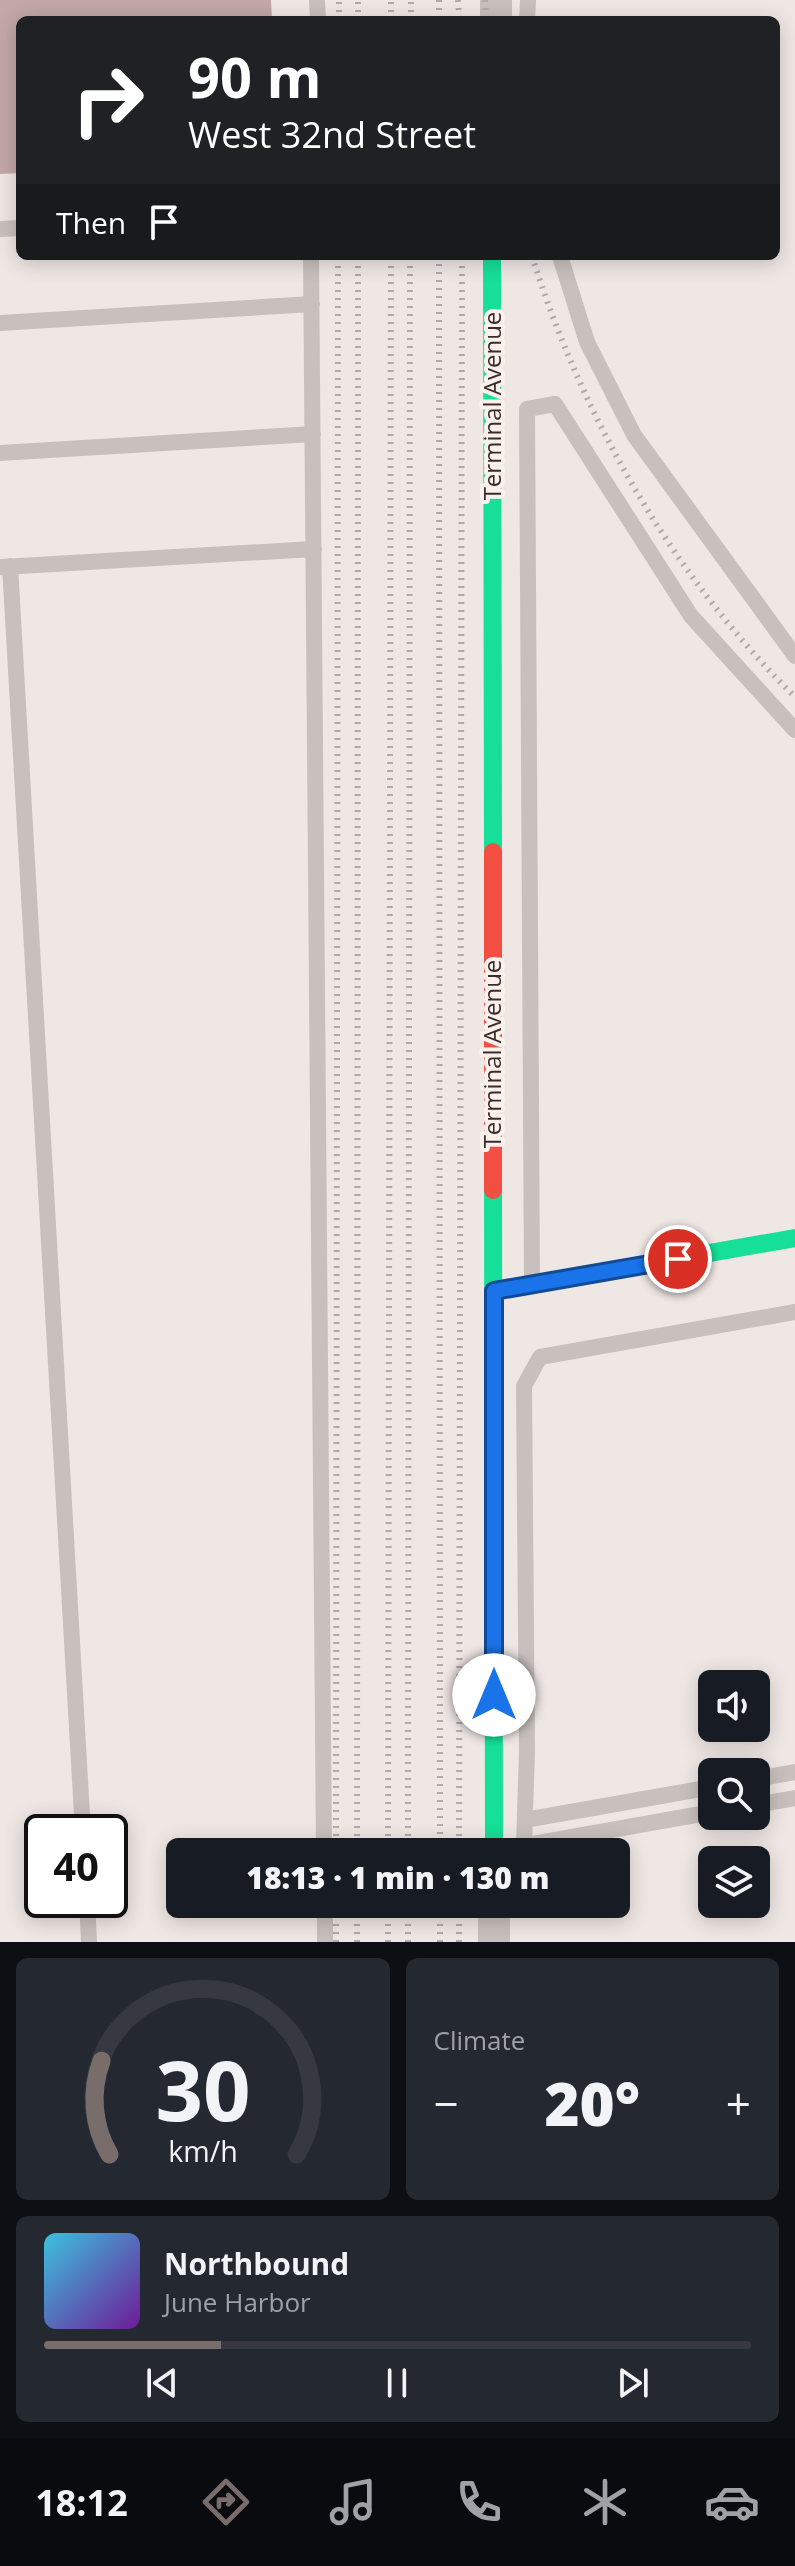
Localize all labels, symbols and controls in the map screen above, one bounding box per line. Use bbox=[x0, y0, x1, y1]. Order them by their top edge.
text: 90 m bbox=[188, 38, 322, 114]
icon: right bbox=[56, 48, 160, 152]
text: West 32nd Street bbox=[188, 110, 476, 159]
icon: arrive bbox=[142, 200, 186, 244]
text: Then bbox=[56, 202, 126, 243]
street label: Terminal Avenue bbox=[475, 312, 508, 500]
street label: Terminal Avenue bbox=[475, 960, 508, 1148]
pin bbox=[644, 1225, 712, 1293]
icon: arrive bbox=[656, 1237, 700, 1281]
position arrow bbox=[452, 1653, 536, 1737]
map controls bbox=[698, 1670, 770, 1918]
button: sound bbox=[698, 1670, 770, 1742]
button: search bbox=[698, 1758, 770, 1830]
speed limit sign: 40 bbox=[24, 1814, 128, 1918]
button: layers bbox=[698, 1846, 770, 1918]
text: 18:13 · 1 min · 130 m bbox=[246, 1857, 550, 1898]
text: Climate bbox=[434, 2022, 525, 2058]
text: 30 bbox=[155, 2032, 250, 2145]
text: 20° bbox=[544, 2062, 640, 2144]
text: − bbox=[434, 2073, 459, 2133]
text: + bbox=[726, 2073, 751, 2133]
text: km/h bbox=[168, 2131, 237, 2170]
text: Northbound bbox=[164, 2243, 349, 2284]
text: June Harbor bbox=[164, 2284, 311, 2320]
icon: previous bbox=[140, 2361, 184, 2405]
icon: pause bbox=[375, 2361, 419, 2405]
icon: next bbox=[611, 2361, 655, 2405]
icon: directions bbox=[198, 2474, 254, 2530]
icon: music bbox=[325, 2474, 381, 2530]
icon: phone bbox=[451, 2474, 507, 2530]
icon: climate bbox=[577, 2474, 633, 2530]
icon: car bbox=[704, 2474, 760, 2530]
text: 18:12 bbox=[35, 2478, 128, 2527]

